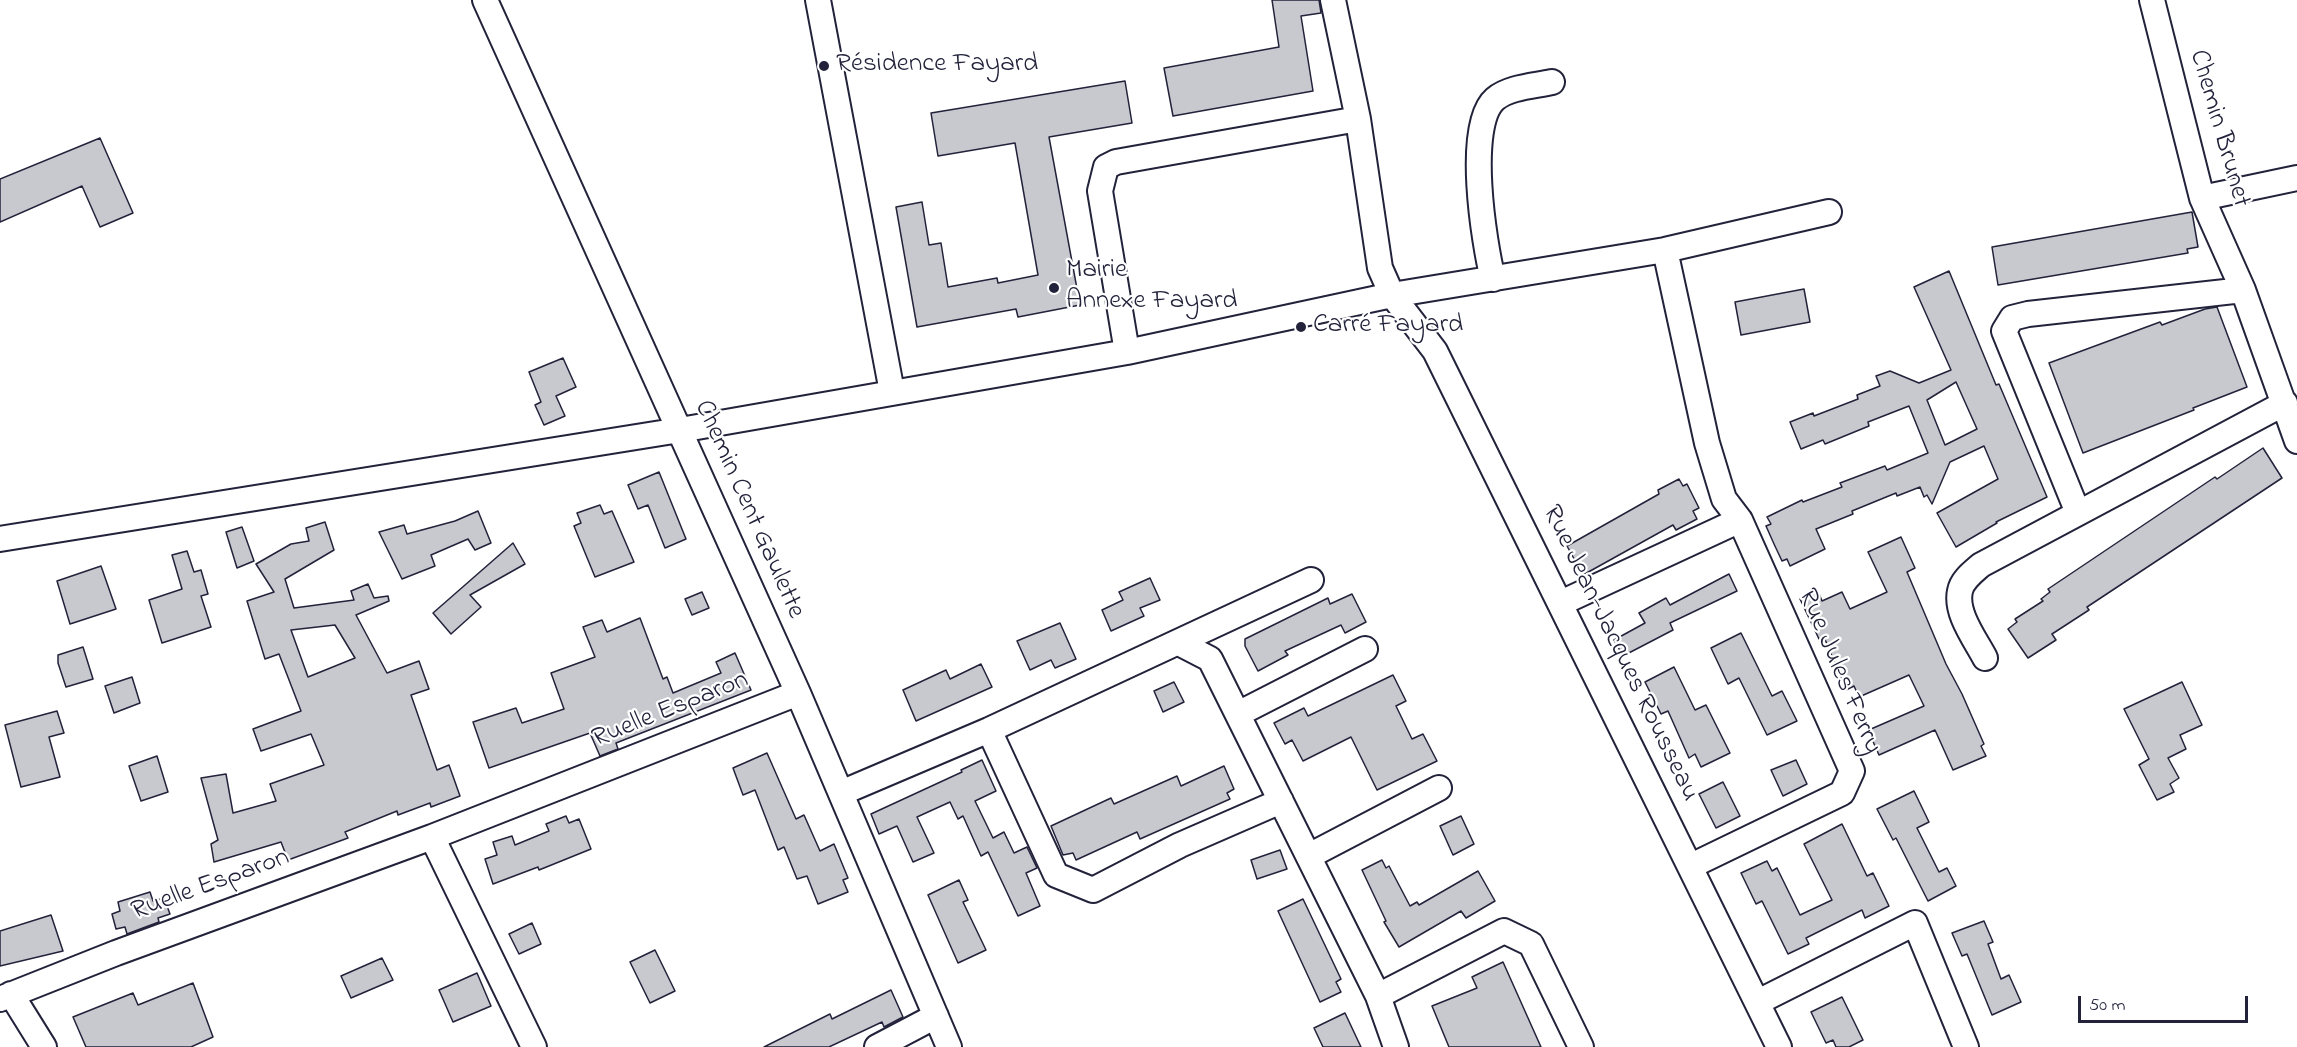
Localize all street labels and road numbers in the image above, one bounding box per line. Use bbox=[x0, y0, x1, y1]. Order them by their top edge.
street label: Chemin Brunet bbox=[2180, 47, 2256, 211]
street label: Chemin Cent Gaulette bbox=[685, 396, 811, 624]
street label: Rue Jean-Jacques Rousseau bbox=[1533, 501, 1705, 807]
street label: Rue Jules Ferry bbox=[1789, 585, 1887, 759]
street label: Ruelle Esparon bbox=[588, 665, 754, 757]
street label: Ruelle Esparon bbox=[128, 842, 294, 930]

